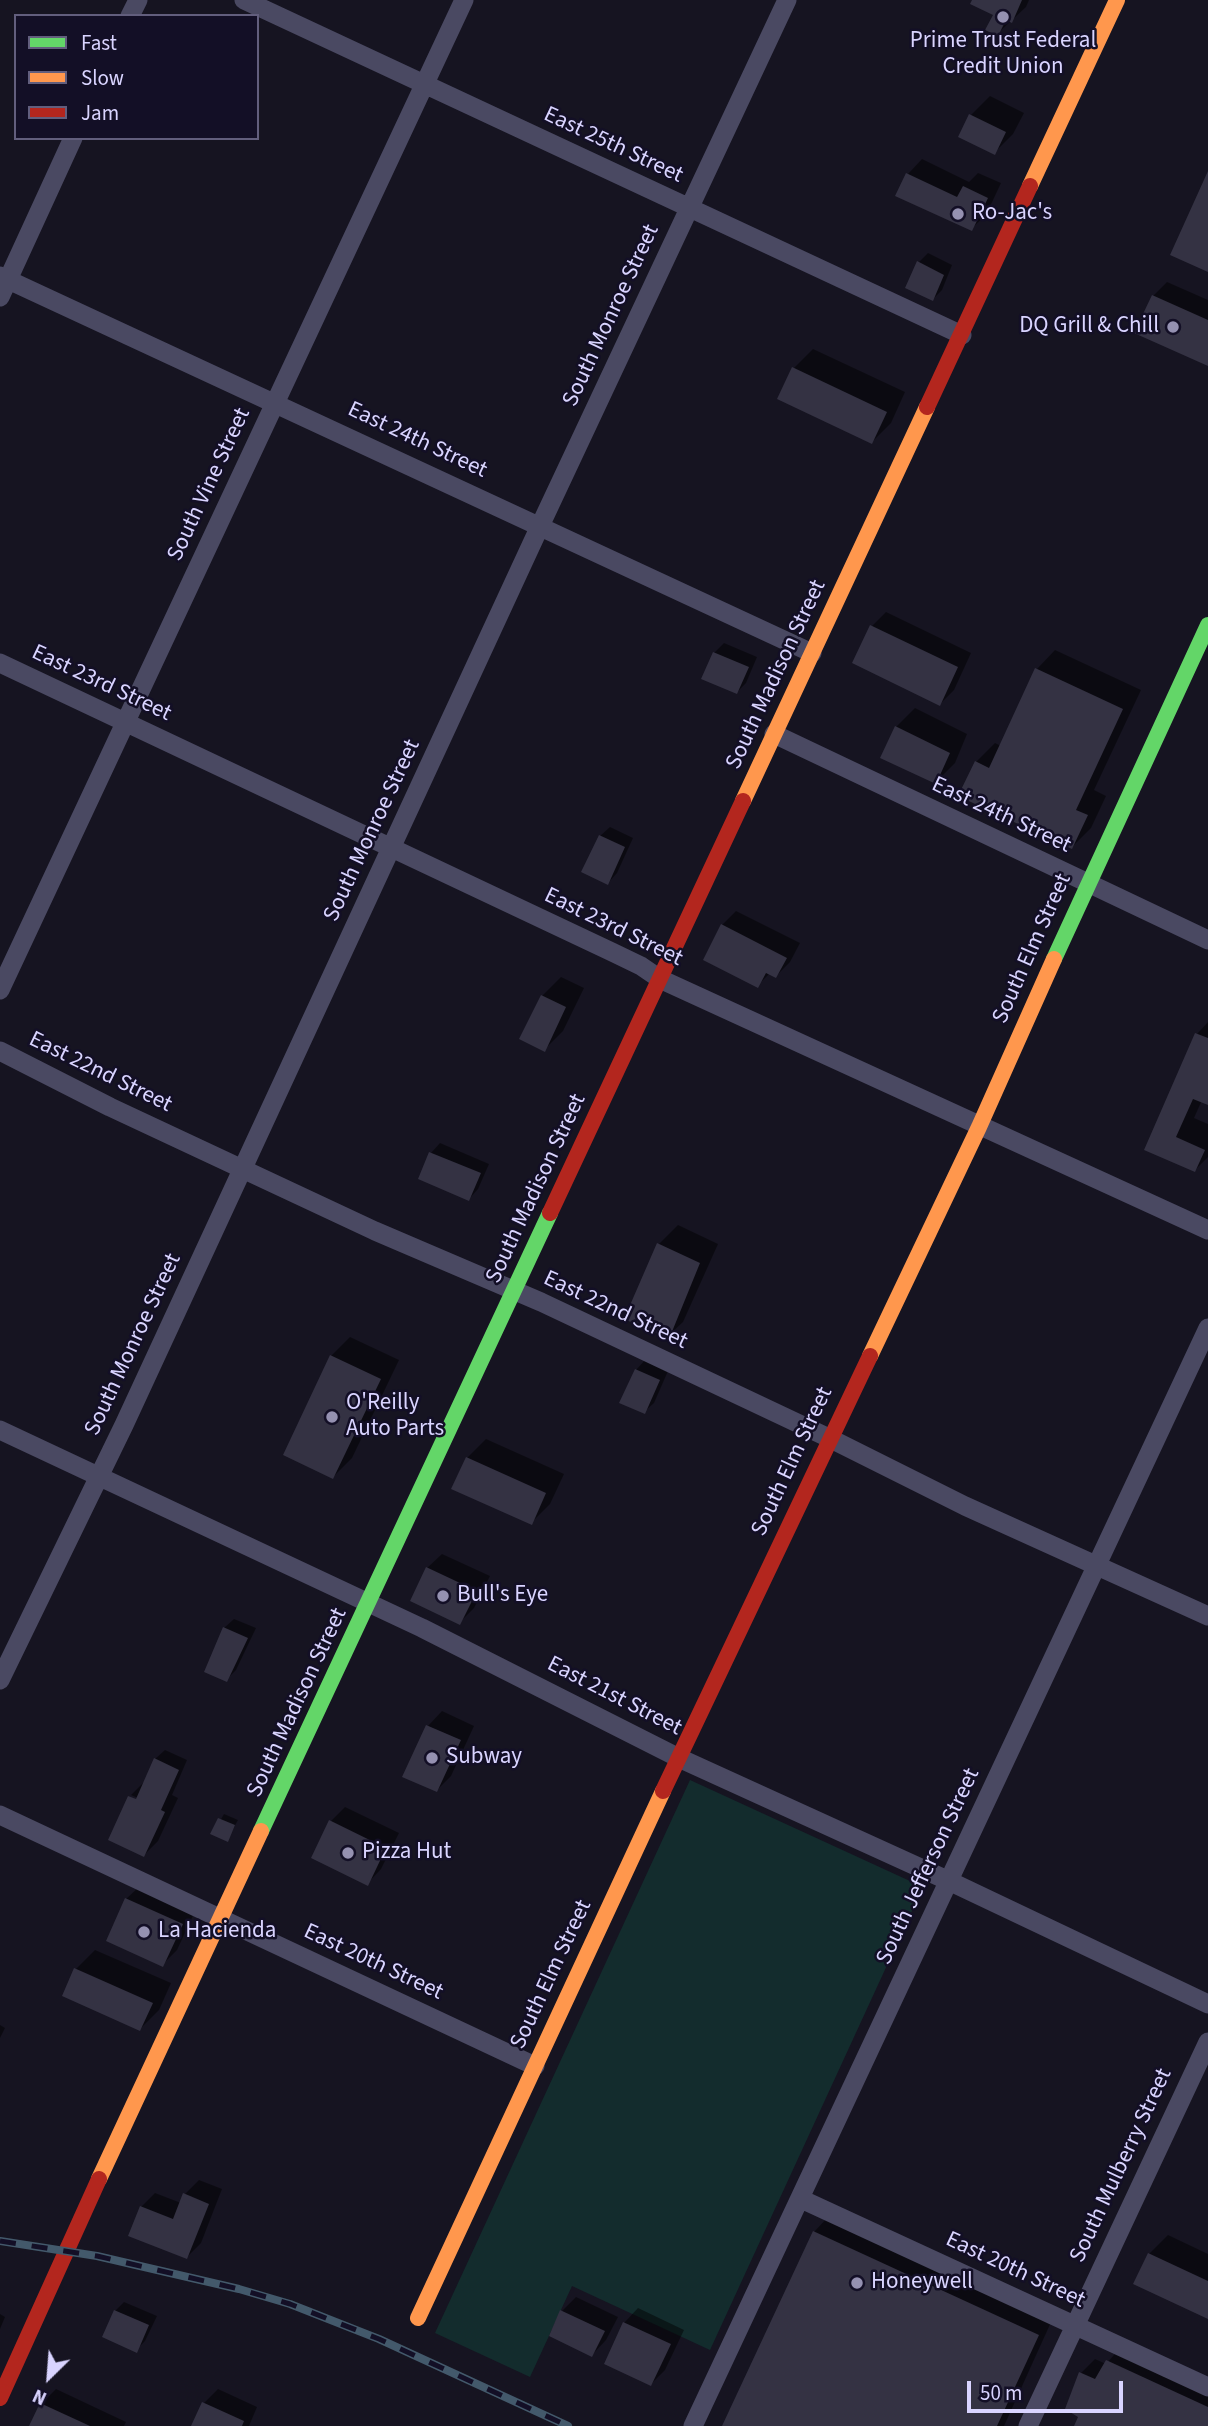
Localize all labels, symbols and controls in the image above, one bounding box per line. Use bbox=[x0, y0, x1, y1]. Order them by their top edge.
marker: Prime Trust Federal Credit Union bbox=[995, 9, 1011, 25]
legend bbox=[14, 14, 259, 140]
text: Fast bbox=[81, 28, 117, 58]
place label: Prime Trust Federal Credit Union bbox=[910, 28, 1096, 82]
text: Slow bbox=[81, 63, 124, 93]
text: Jam bbox=[81, 98, 119, 128]
street label: East 25th Street bbox=[539, 102, 687, 190]
place label: Ro-Jac's bbox=[972, 200, 1052, 228]
marker: Ro-Jac's bbox=[950, 206, 966, 222]
street label: South Monroe Street bbox=[558, 221, 666, 411]
place label: DQ Grill & Chill bbox=[1019, 313, 1159, 341]
marker: DQ Grill & Chill bbox=[1165, 319, 1181, 335]
street label: East 24th Street bbox=[343, 397, 491, 485]
street label: South Vine Street bbox=[162, 404, 258, 566]
street label: South Madison Street bbox=[721, 576, 833, 774]
street label: East 23rd Street bbox=[27, 640, 175, 728]
street label: South Monroe Street bbox=[319, 736, 427, 926]
street label: East 24th Street bbox=[927, 772, 1075, 860]
street label: South Elm Street bbox=[988, 870, 1078, 1028]
street label: East 23rd Street bbox=[539, 883, 687, 973]
street label: East 22nd Street bbox=[24, 1026, 176, 1120]
street label: South Madison Street bbox=[481, 1090, 593, 1288]
street label: South Monroe Street bbox=[80, 1250, 188, 1440]
street label: East 22nd Street bbox=[539, 1266, 691, 1356]
street label: South Elm Street bbox=[746, 1383, 840, 1541]
place label: O'Reilly Auto Parts bbox=[346, 1390, 444, 1444]
marker: O'Reilly Auto Parts bbox=[324, 1409, 340, 1425]
place label: Bull's Eye bbox=[457, 1582, 548, 1610]
marker: Bull's Eye bbox=[435, 1588, 451, 1604]
street label: South Madison Street bbox=[242, 1604, 354, 1802]
street label: East 21st Street bbox=[542, 1651, 686, 1743]
place label: Subway bbox=[446, 1744, 522, 1772]
marker: Subway bbox=[424, 1750, 440, 1766]
street label: South Jefferson Street bbox=[871, 1764, 987, 1970]
place label: Pizza Hut bbox=[362, 1839, 451, 1867]
marker: Pizza Hut bbox=[340, 1845, 356, 1861]
street label: South Elm Street bbox=[505, 1896, 599, 2054]
place label: La Hacienda bbox=[158, 1918, 276, 1946]
street label: East 20th Street bbox=[299, 1919, 447, 2007]
marker: La Hacienda bbox=[136, 1924, 152, 1940]
street label: South Mulberry Street bbox=[1065, 2065, 1179, 2267]
street label: East 20th Street bbox=[941, 2227, 1089, 2315]
place label: Honeywell bbox=[871, 2269, 973, 2297]
marker: Honeywell bbox=[849, 2275, 865, 2291]
north arrow bbox=[14, 2342, 84, 2412]
scale bar bbox=[970, 2366, 1126, 2410]
text: 50 m bbox=[980, 2378, 1022, 2408]
text: N bbox=[28, 2382, 51, 2411]

